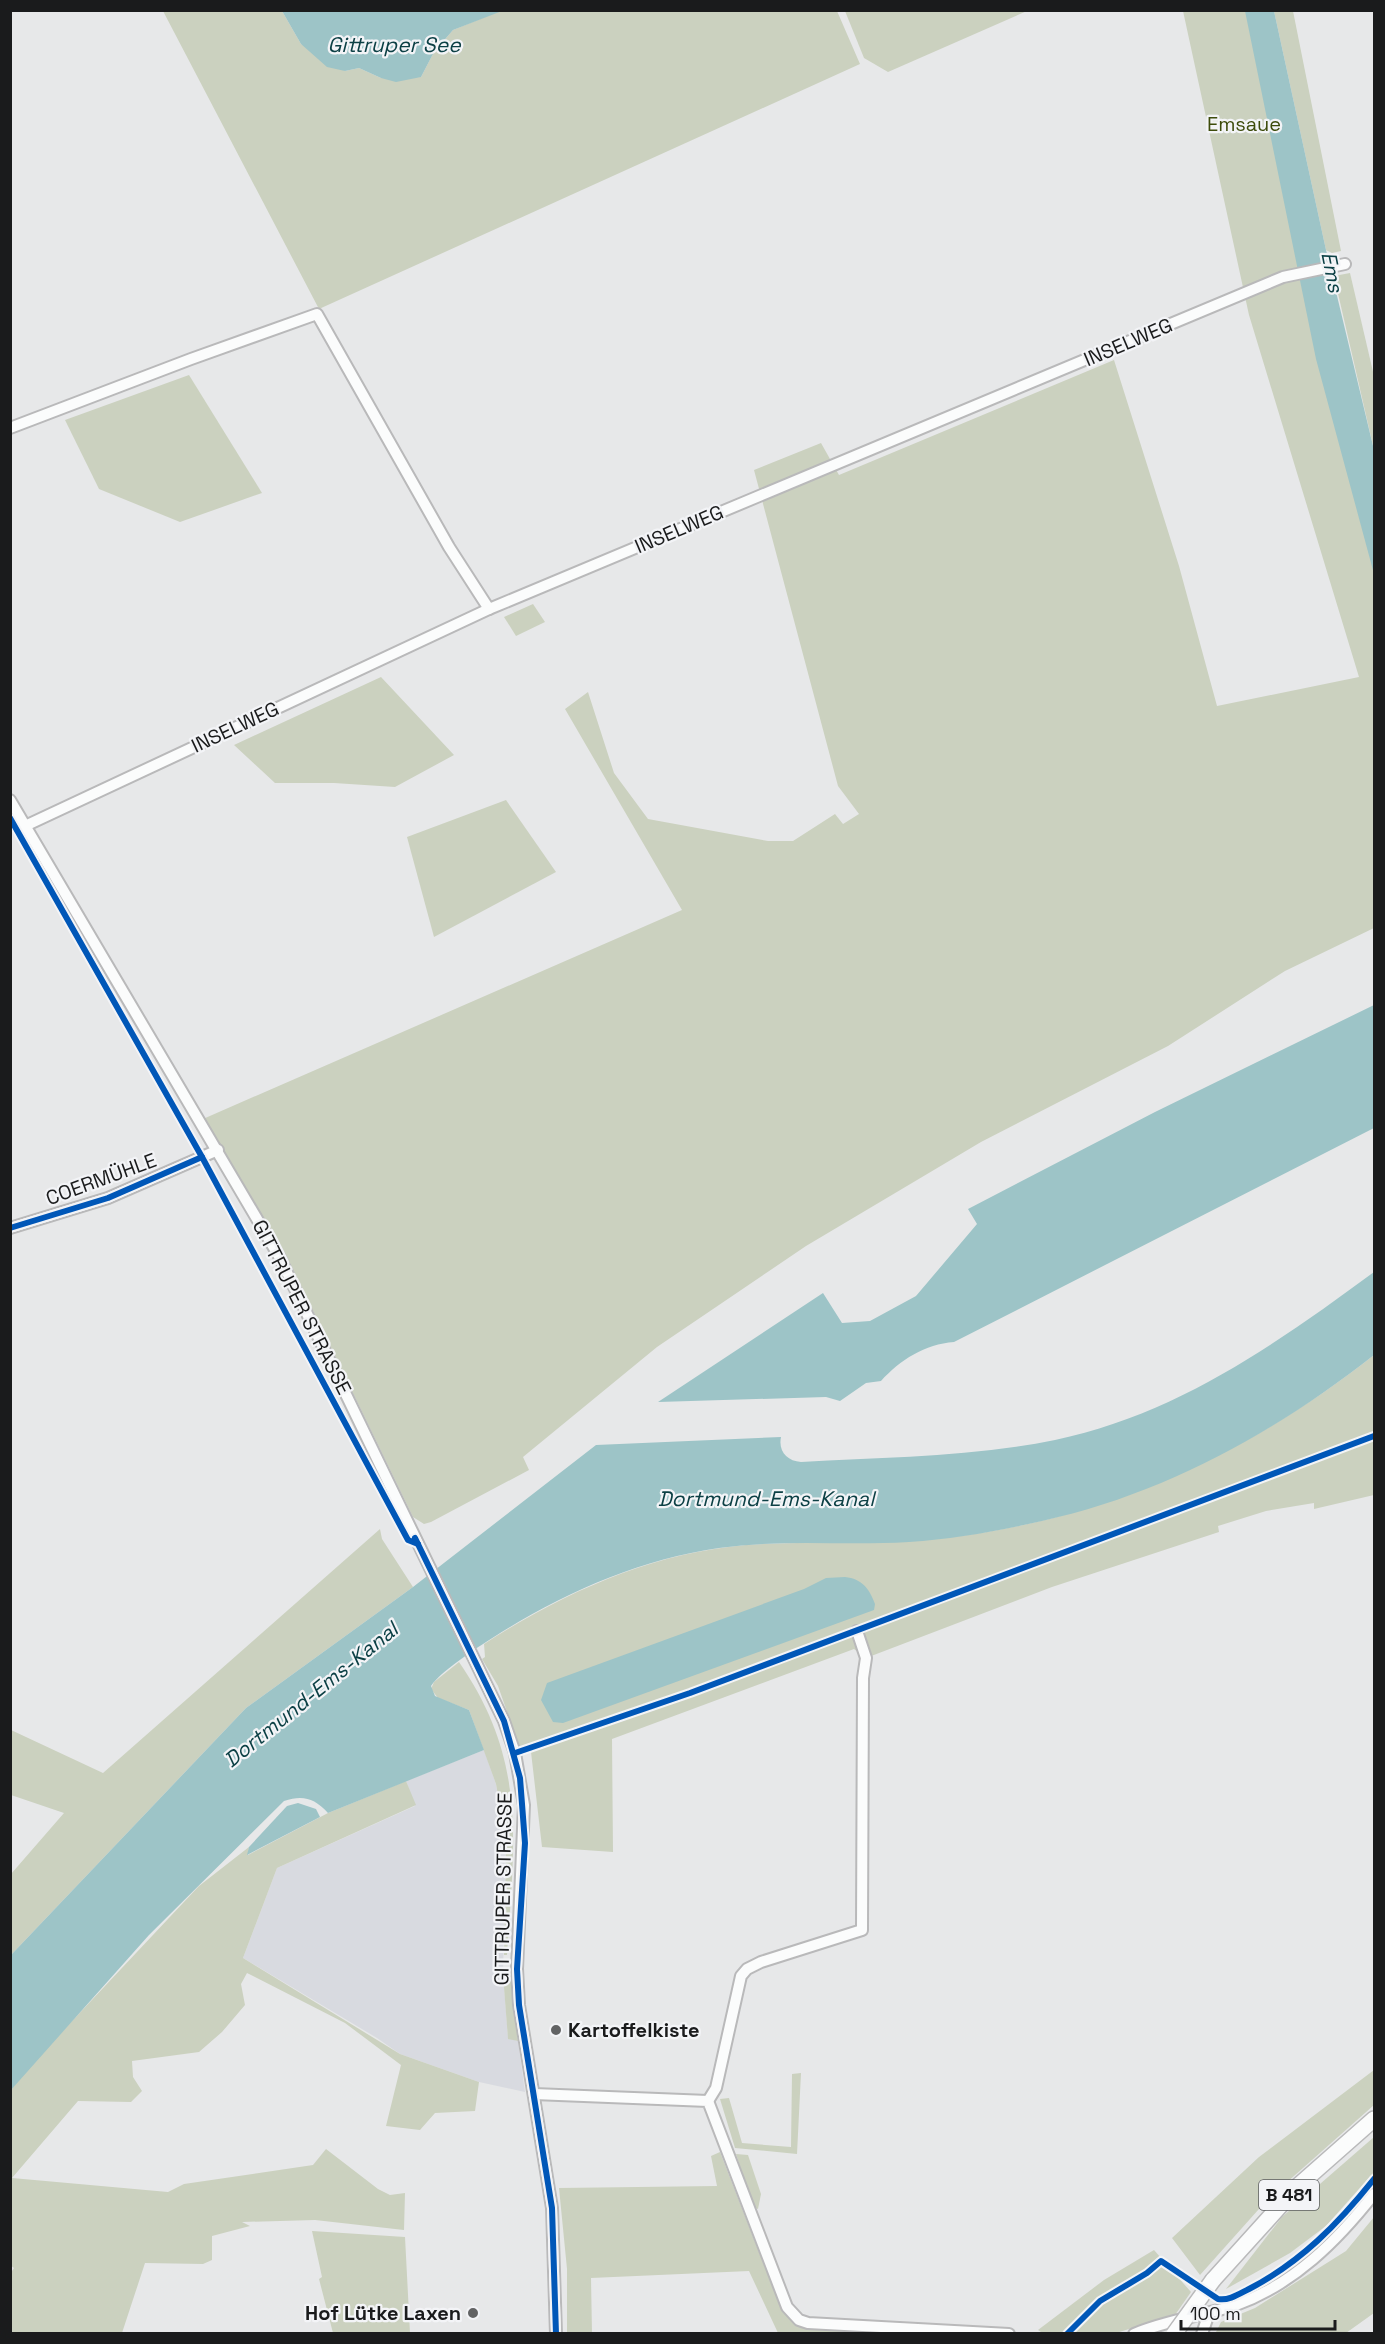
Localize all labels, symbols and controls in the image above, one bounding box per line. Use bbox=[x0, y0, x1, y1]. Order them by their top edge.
water label: Gittruper See bbox=[327, 31, 462, 58]
park label: Emsaue bbox=[1207, 111, 1281, 137]
water label: Ems bbox=[1315, 249, 1350, 295]
street label: INSELWEG bbox=[1080, 312, 1176, 372]
street label: INSELWEG bbox=[631, 499, 727, 559]
street label: INSELWEG bbox=[187, 695, 283, 759]
street label: COERMÜHLE bbox=[42, 1147, 160, 1211]
street label: GITTRUPER STRASSE bbox=[247, 1215, 357, 1399]
water label: Dortmund-Ems-Kanal bbox=[658, 1485, 877, 1512]
water label: Dortmund-Ems-Kanal bbox=[218, 1614, 406, 1773]
street label: GITTRUPER STRASSE bbox=[488, 1792, 518, 1986]
place label: Kartoffelkiste bbox=[568, 2017, 700, 2043]
marker: Kartoffelkiste bbox=[549, 2023, 563, 2037]
road number: B 481 bbox=[1259, 2180, 1319, 2210]
scale bar bbox=[1181, 2293, 1336, 2331]
place label: Hof Lütke Laxen bbox=[305, 2300, 461, 2326]
text: 100 m bbox=[1190, 2302, 1241, 2325]
marker: Hof Lütke Laxen bbox=[466, 2306, 480, 2320]

